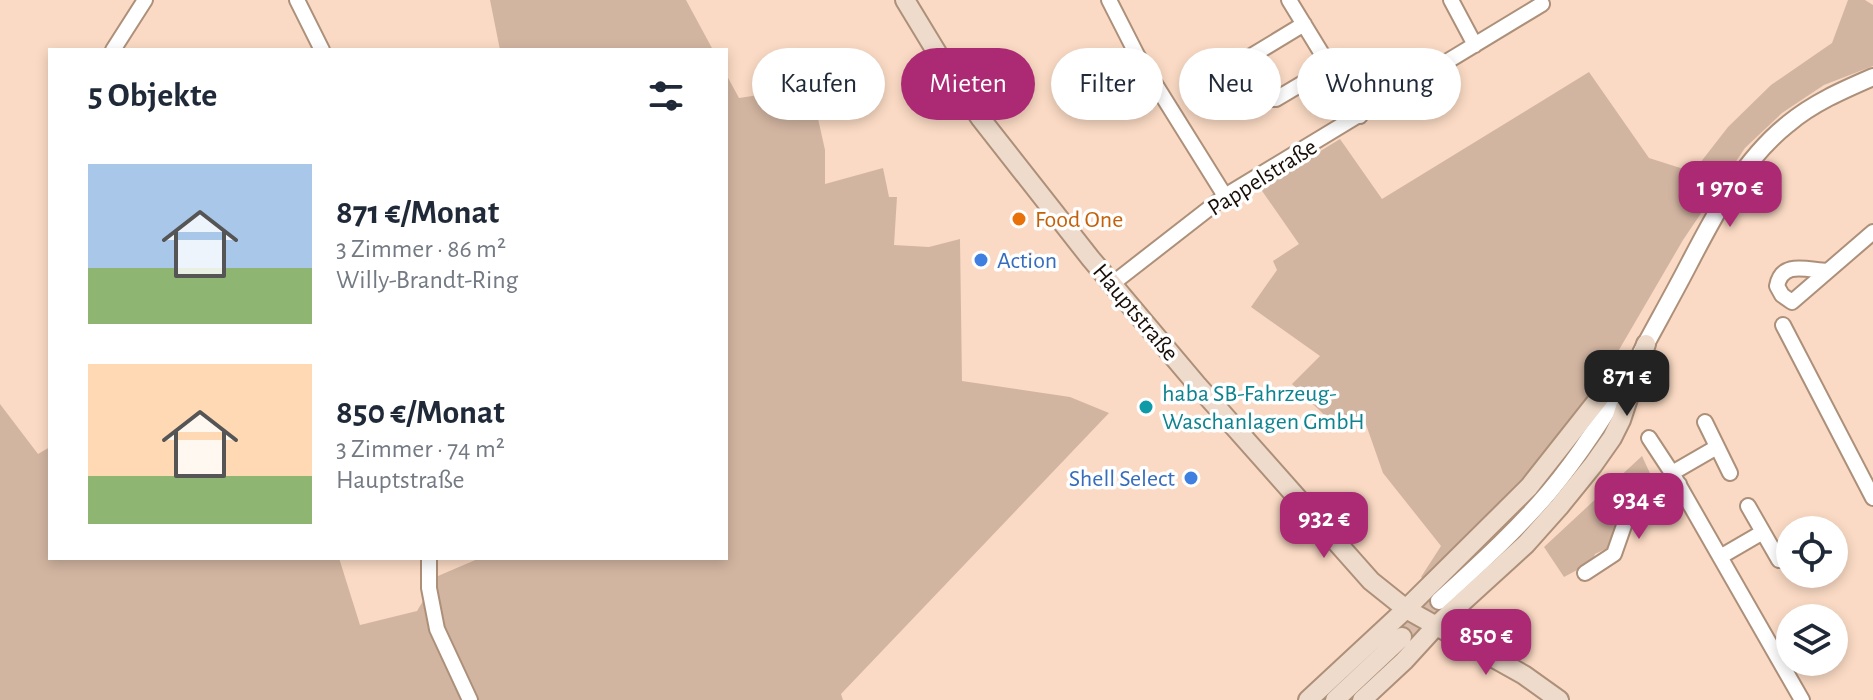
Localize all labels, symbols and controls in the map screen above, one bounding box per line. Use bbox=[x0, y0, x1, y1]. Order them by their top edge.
chip: Kaufen bbox=[752, 48, 885, 120]
chip: Mieten bbox=[901, 48, 1035, 120]
chip: Filter bbox=[1051, 48, 1163, 120]
chip: Neu bbox=[1179, 48, 1281, 120]
chip: Wohnung bbox=[1297, 48, 1461, 120]
icon: filters bbox=[644, 74, 688, 118]
text: 5 Objekte bbox=[88, 79, 217, 113]
street label: Pappelstraße bbox=[1204, 135, 1321, 221]
pin: 1 970 € bbox=[1656, 161, 1804, 229]
text: 1 970 € bbox=[1697, 174, 1763, 200]
icon: home bbox=[152, 196, 248, 292]
text: 871 €/Monat bbox=[336, 196, 499, 230]
place label: Food One bbox=[1035, 208, 1123, 232]
marker: Food One bbox=[1010, 210, 1028, 228]
text: 3 Zimmer · 86 m² bbox=[336, 236, 506, 262]
place label: Action bbox=[997, 249, 1057, 273]
marker: Action bbox=[972, 251, 990, 269]
street label: Hauptstraße bbox=[1088, 259, 1183, 366]
text: Willy-Brandt-Ring bbox=[336, 267, 518, 293]
pin: 871 € bbox=[1571, 350, 1683, 418]
text: 871 € bbox=[1602, 363, 1652, 389]
place label: haba SB-Fahrzeug- Waschanlagen GmbH bbox=[1162, 382, 1365, 434]
icon: home bbox=[152, 396, 248, 492]
text: 850 €/Monat bbox=[336, 396, 505, 430]
marker: haba SB-Fahrzeug- Waschanlagen GmbH bbox=[1137, 398, 1155, 416]
text: 3 Zimmer · 74 m² bbox=[336, 436, 505, 462]
text: Hauptstraße bbox=[336, 467, 465, 493]
place label: Shell Select bbox=[1069, 467, 1175, 491]
marker: Shell Select bbox=[1182, 469, 1200, 487]
pin: 934 € bbox=[1583, 473, 1695, 541]
text: 934 € bbox=[1613, 486, 1665, 512]
pin: 932 € bbox=[1268, 492, 1380, 560]
text: 932 € bbox=[1298, 505, 1350, 531]
map controls bbox=[1776, 516, 1848, 676]
button: locate bbox=[1776, 516, 1848, 588]
button: layers bbox=[1776, 604, 1848, 676]
pin: 850 € bbox=[1430, 609, 1542, 677]
text: 850 € bbox=[1459, 622, 1513, 648]

